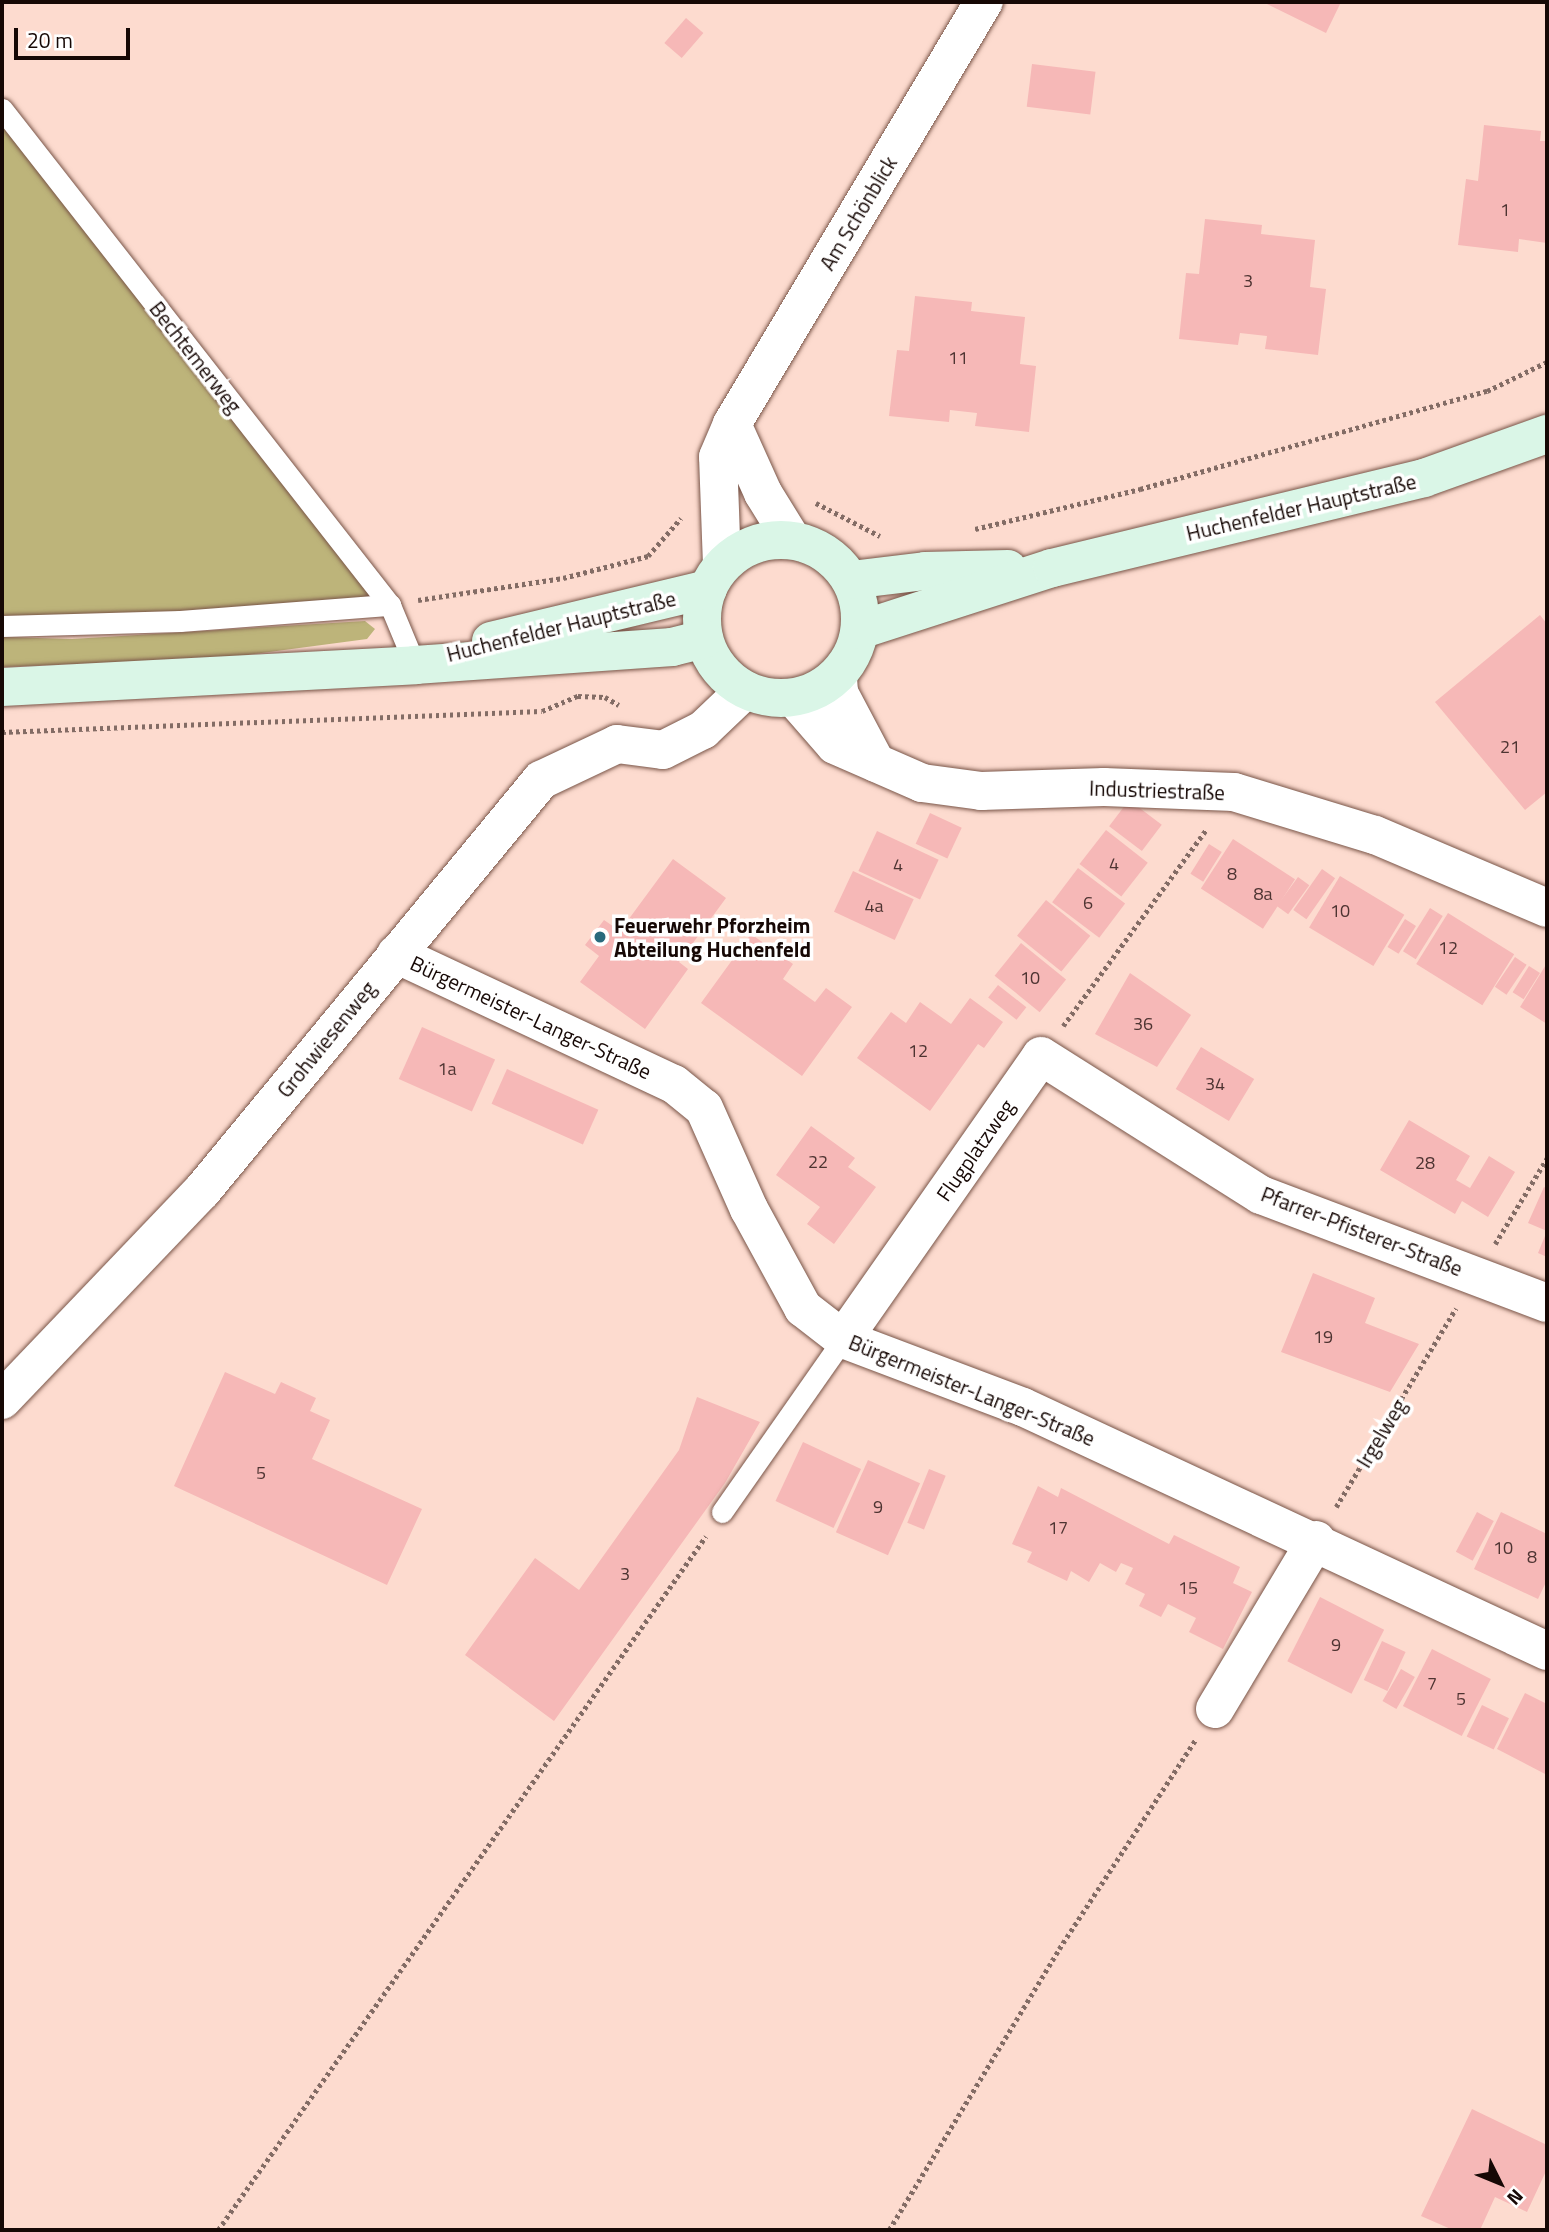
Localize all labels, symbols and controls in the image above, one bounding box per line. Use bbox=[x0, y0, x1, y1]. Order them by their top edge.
scale bar bbox=[18, 14, 133, 58]
text: 20 m bbox=[27, 24, 73, 56]
street label: Am Schönblick bbox=[814, 151, 902, 275]
house number: 1 bbox=[1500, 199, 1510, 221]
house number: 3 bbox=[1243, 270, 1253, 292]
street label: Bechtemerweg bbox=[145, 296, 247, 418]
house number: 11 bbox=[948, 347, 968, 369]
street label: Huchenfelder Hauptstraße bbox=[1184, 468, 1418, 546]
street label: Huchenfelder Hauptstraße bbox=[444, 585, 678, 667]
house number: 21 bbox=[1500, 736, 1520, 758]
street label: Industriestraße bbox=[1089, 775, 1225, 805]
house number: 4 bbox=[1109, 853, 1119, 875]
house number: 4 bbox=[893, 854, 903, 876]
house number: 8 bbox=[1227, 863, 1237, 885]
house number: 8a bbox=[1253, 883, 1273, 905]
house number: 6 bbox=[1083, 892, 1093, 914]
house number: 4a bbox=[864, 895, 884, 917]
house number: 10 bbox=[1330, 900, 1350, 922]
place label: Feuerwehr Pforzheim Abteilung Huchenfeld bbox=[614, 912, 811, 962]
marker: Feuerwehr Pforzheim Abteilung Huchenfeld bbox=[592, 929, 608, 945]
house number: 12 bbox=[1438, 937, 1458, 959]
street label: Bürgermeister-Langer-Straße bbox=[406, 950, 656, 1084]
house number: 10 bbox=[1020, 967, 1040, 989]
street label: Grohwiesenweg bbox=[271, 976, 381, 1102]
house number: 36 bbox=[1133, 1013, 1153, 1035]
house number: 12 bbox=[908, 1040, 928, 1062]
house number: 1a bbox=[437, 1058, 457, 1080]
house number: 34 bbox=[1205, 1073, 1225, 1095]
street label: Flugplatzweg bbox=[931, 1094, 1019, 1206]
house number: 22 bbox=[808, 1151, 828, 1173]
house number: 28 bbox=[1415, 1152, 1435, 1174]
street label: Pfarrer-Pfisterer-Straße bbox=[1258, 1181, 1466, 1281]
house number: 19 bbox=[1313, 1326, 1333, 1348]
street label: Bürgermeister-Langer-Straße bbox=[845, 1329, 1099, 1451]
street label: Irgelweg bbox=[1351, 1394, 1411, 1472]
house number: 5 bbox=[256, 1462, 266, 1484]
house number: 9 bbox=[873, 1496, 883, 1518]
house number: 17 bbox=[1048, 1517, 1068, 1539]
house number: 10 bbox=[1493, 1537, 1513, 1559]
house number: 8 bbox=[1527, 1546, 1537, 1568]
house number: 3 bbox=[620, 1563, 630, 1585]
house number: 15 bbox=[1178, 1577, 1198, 1599]
house number: 9 bbox=[1331, 1634, 1341, 1656]
house number: 7 bbox=[1427, 1673, 1437, 1695]
house number: 5 bbox=[1456, 1688, 1466, 1710]
north arrow bbox=[1465, 2148, 1535, 2218]
text: N bbox=[1501, 2183, 1531, 2212]

